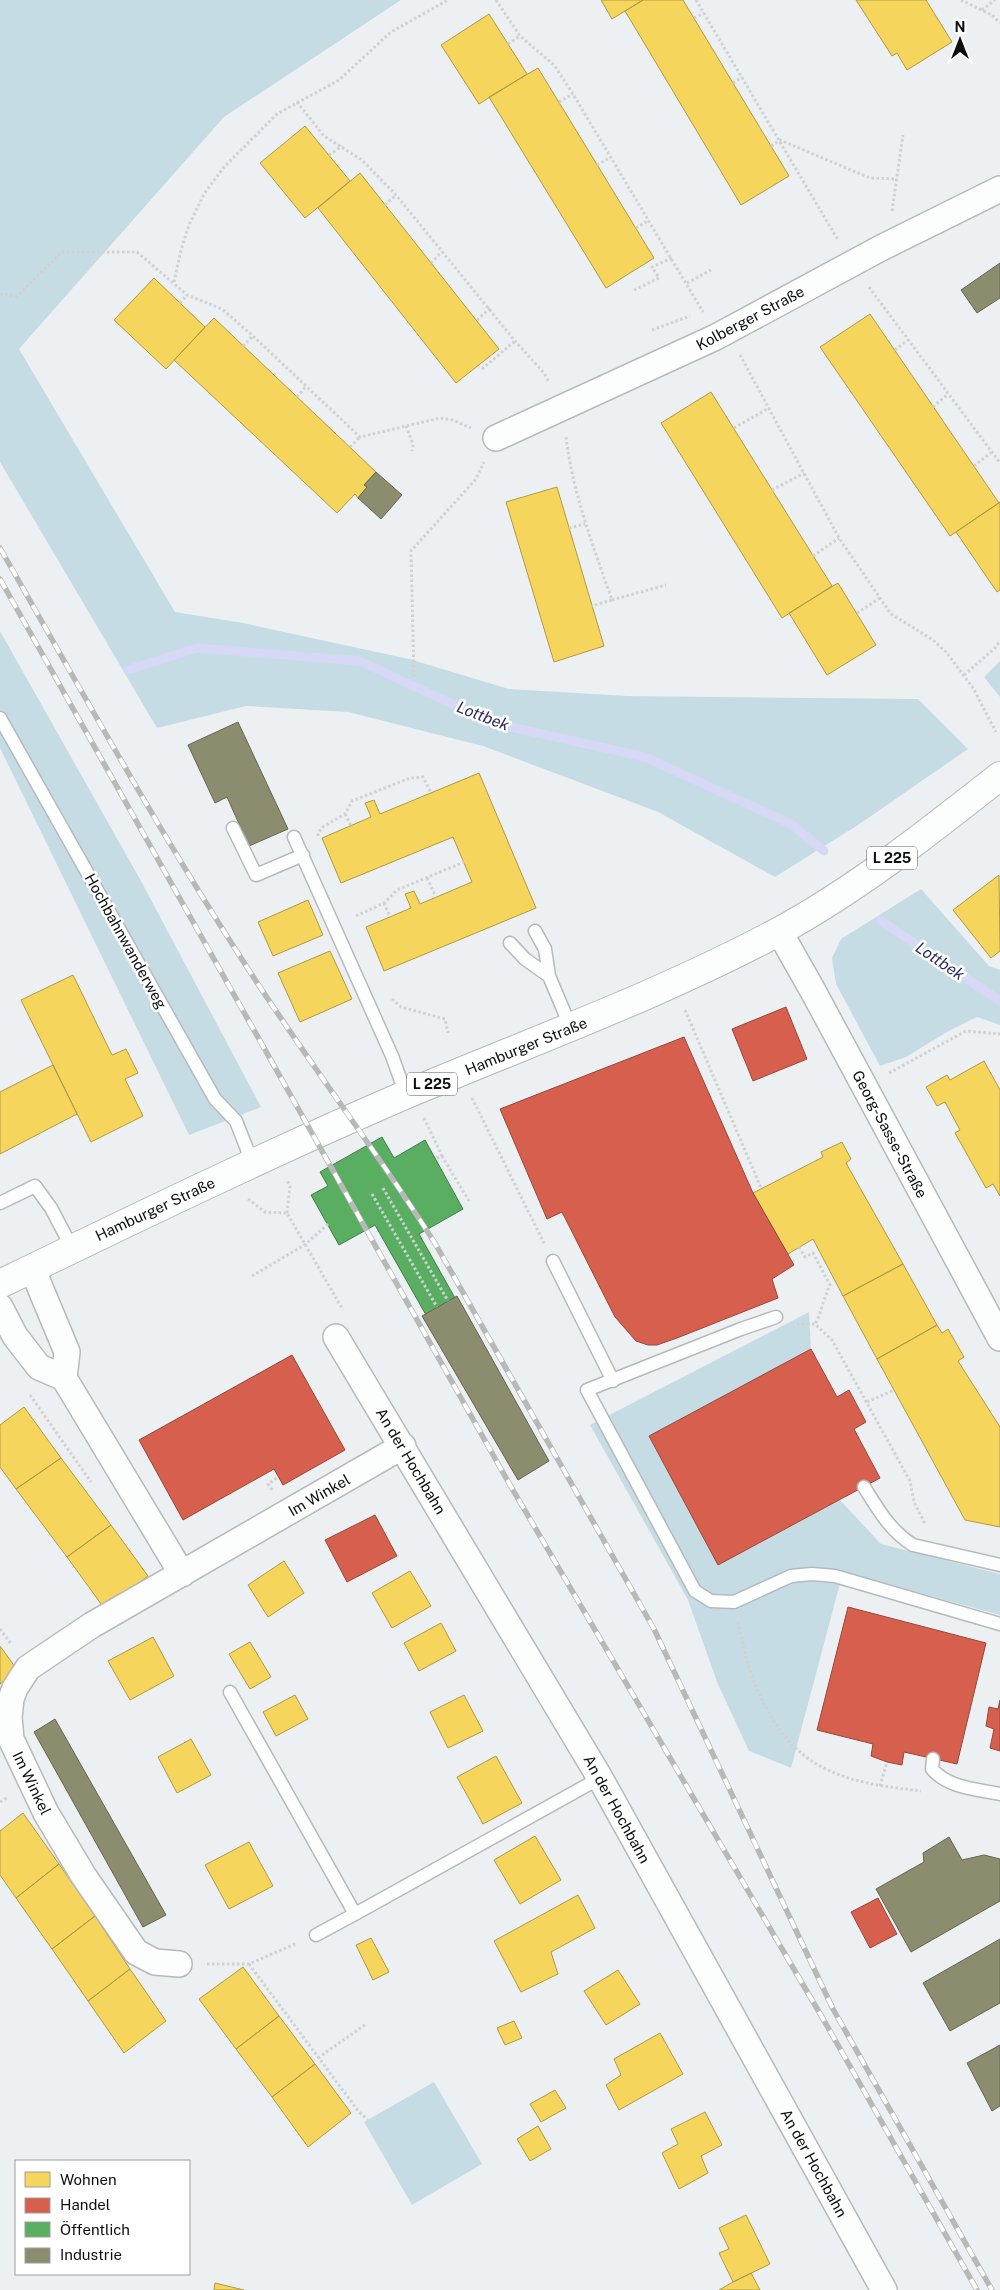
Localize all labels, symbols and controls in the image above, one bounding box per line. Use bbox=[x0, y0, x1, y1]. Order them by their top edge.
north arrow bbox=[935, 15, 985, 65]
text: N bbox=[955, 19, 965, 35]
street label: Kolberger Straße bbox=[693, 282, 807, 354]
water label: Lottbek bbox=[454, 697, 512, 735]
road number: L 225 bbox=[867, 846, 917, 870]
street label: Hochbahnwanderweg bbox=[82, 870, 170, 1012]
water label: Lottbek bbox=[912, 938, 968, 984]
street label: Hamburger Straße bbox=[463, 1014, 589, 1078]
street label: Georg-Sasse-Straße bbox=[849, 1067, 931, 1201]
road number: L 225 bbox=[407, 1072, 457, 1096]
street label: Hamburger Straße bbox=[93, 1174, 217, 1244]
street label: An der Hochbahn bbox=[373, 1405, 449, 1517]
street label: Im Winkel bbox=[285, 1471, 353, 1519]
street label: Im Winkel bbox=[9, 1749, 55, 1817]
street label: An der Hochbahn bbox=[580, 1752, 654, 1866]
street label: An der Hochbahn bbox=[777, 2106, 851, 2220]
legend bbox=[15, 2160, 190, 2275]
text: Wohnen bbox=[60, 2171, 117, 2188]
text: Handel bbox=[60, 2196, 110, 2213]
text: Öffentlich bbox=[60, 2220, 130, 2238]
text: Industrie bbox=[60, 2246, 122, 2263]

